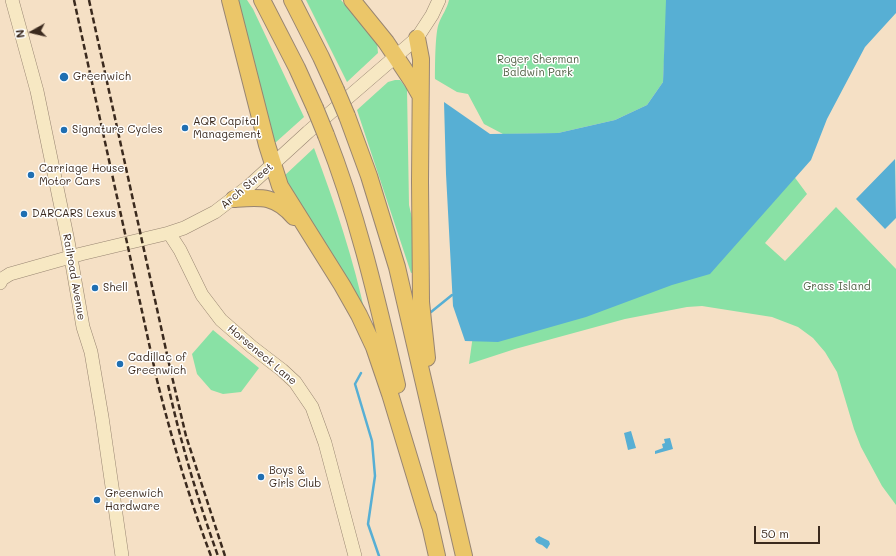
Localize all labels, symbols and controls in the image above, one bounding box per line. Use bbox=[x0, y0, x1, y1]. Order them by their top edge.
north arrow bbox=[12, 12, 52, 52]
text: N bbox=[12, 29, 28, 39]
park label: Roger Sherman Baldwin Park bbox=[497, 53, 579, 79]
place label: Greenwich bbox=[73, 70, 131, 84]
marker: Greenwich bbox=[58, 71, 70, 83]
place label: AQR Capital Management bbox=[193, 115, 261, 141]
place label: Signature Cycles bbox=[72, 123, 163, 137]
marker: AQR Capital Management bbox=[180, 123, 190, 133]
marker: Signature Cycles bbox=[59, 125, 69, 135]
street label: Arch Street bbox=[218, 160, 276, 212]
place label: Carriage House Motor Cars bbox=[39, 162, 124, 188]
marker: Carriage House Motor Cars bbox=[26, 170, 36, 180]
place label: DARCARS Lexus bbox=[32, 207, 116, 221]
marker: DARCARS Lexus bbox=[19, 209, 29, 219]
street label: Railroad Avenue bbox=[60, 233, 88, 321]
park label: Grass Island bbox=[803, 280, 871, 294]
place label: Shell bbox=[103, 281, 128, 295]
marker: Shell bbox=[90, 283, 100, 293]
street label: Horseneck Lane bbox=[225, 322, 299, 388]
place label: Cadillac of Greenwich bbox=[128, 351, 186, 377]
marker: Cadillac of Greenwich bbox=[115, 359, 125, 369]
place label: Boys & Girls Club bbox=[269, 464, 321, 490]
marker: Boys & Girls Club bbox=[256, 472, 266, 482]
place label: Greenwich Hardware bbox=[105, 487, 163, 513]
marker: Greenwich Hardware bbox=[92, 495, 102, 505]
scale bar bbox=[756, 518, 822, 544]
text: 50 m bbox=[761, 525, 789, 541]

